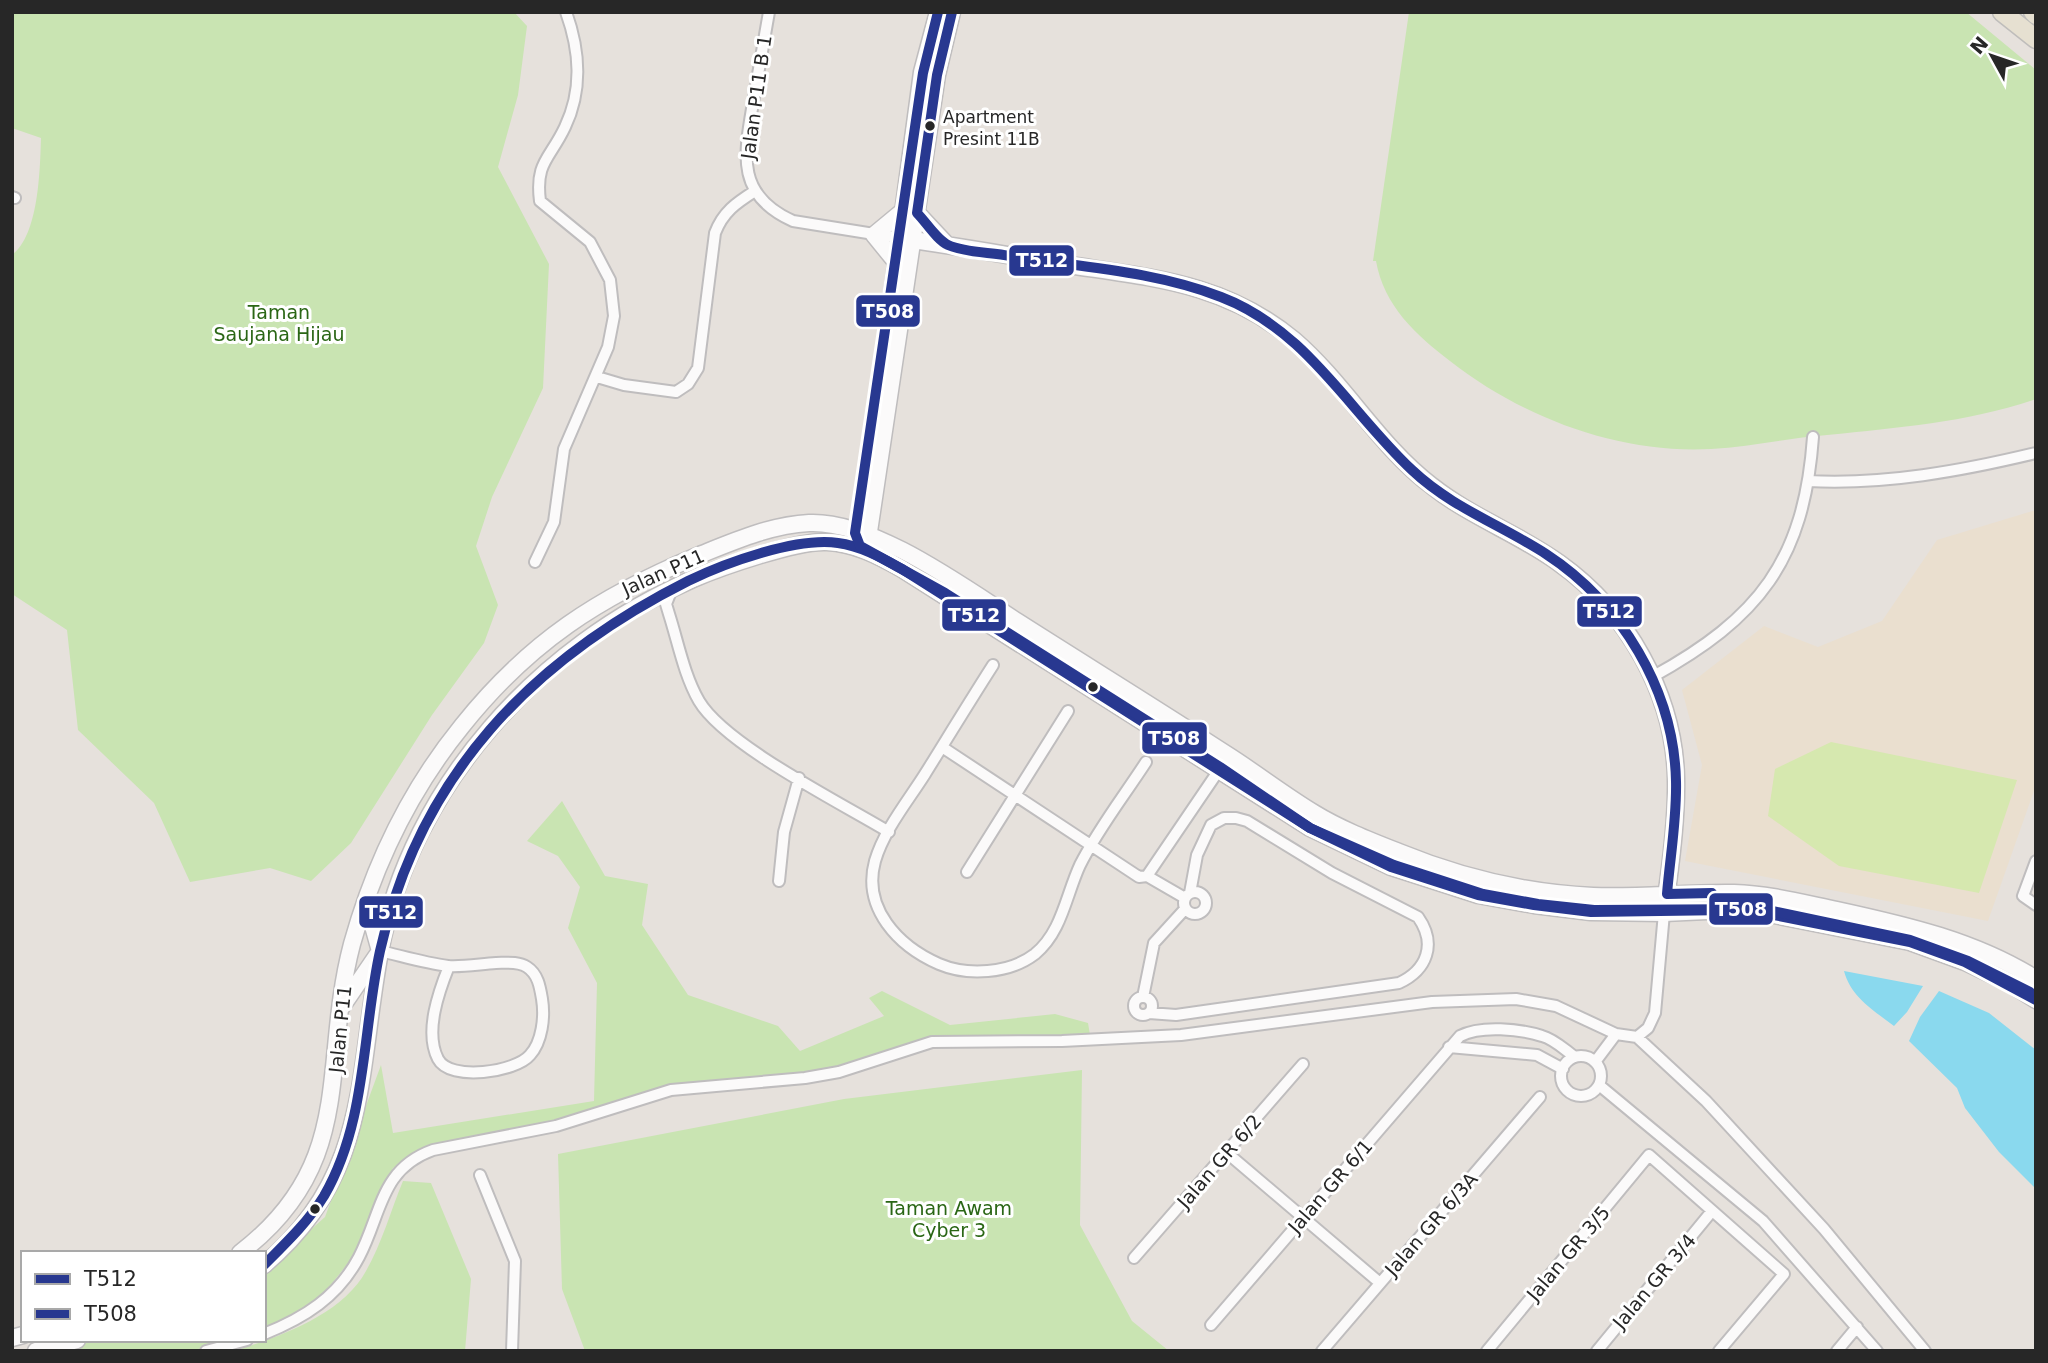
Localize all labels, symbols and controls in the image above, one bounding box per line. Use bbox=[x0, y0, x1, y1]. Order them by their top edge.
north arrow bbox=[1957, 21, 2027, 91]
text: N bbox=[1965, 32, 1993, 58]
street label: Jalan P11 B 1 bbox=[736, 34, 776, 161]
place label: Apartment Presint 11B bbox=[943, 107, 1040, 149]
marker: Apartment Presint 11B bbox=[923, 119, 937, 133]
line badge: T512 bbox=[1008, 244, 1075, 277]
text: T512 bbox=[1016, 249, 1068, 271]
line badge: T508 bbox=[855, 294, 921, 328]
text: T508 bbox=[862, 300, 914, 322]
park label: Taman Saujana Hijau bbox=[214, 301, 344, 345]
street label: Jalan P11 bbox=[617, 544, 708, 600]
line badge: T512 bbox=[1576, 595, 1643, 628]
line badge: T512 bbox=[941, 598, 1007, 632]
text: T512 bbox=[1583, 600, 1635, 622]
text: T512 bbox=[948, 604, 1000, 626]
unlabelled marker bbox=[1086, 680, 1100, 694]
line badge: T508 bbox=[1141, 721, 1208, 755]
text: T508 bbox=[1148, 727, 1200, 749]
line badge: T508 bbox=[1708, 892, 1774, 926]
line badge: T512 bbox=[358, 895, 424, 929]
text: T508 bbox=[1715, 898, 1767, 920]
text: T512 bbox=[365, 901, 417, 923]
street label: Jalan P11 bbox=[324, 984, 356, 1075]
street label: Jalan GR 6/2 bbox=[1172, 1110, 1266, 1213]
street label: Jalan GR 6/1 bbox=[1283, 1135, 1377, 1238]
street label: Jalan GR 6/3A bbox=[1379, 1168, 1482, 1281]
park label: Taman Awam Cyber 3 bbox=[885, 1197, 1012, 1241]
street label: Jalan GR 3/5 bbox=[1521, 1201, 1614, 1306]
unlabelled marker bbox=[308, 1202, 322, 1216]
street label: Jalan GR 3/4 bbox=[1607, 1229, 1700, 1334]
legend bbox=[21, 1251, 266, 1342]
text: T512 bbox=[83, 1267, 137, 1291]
text: T508 bbox=[83, 1302, 137, 1326]

